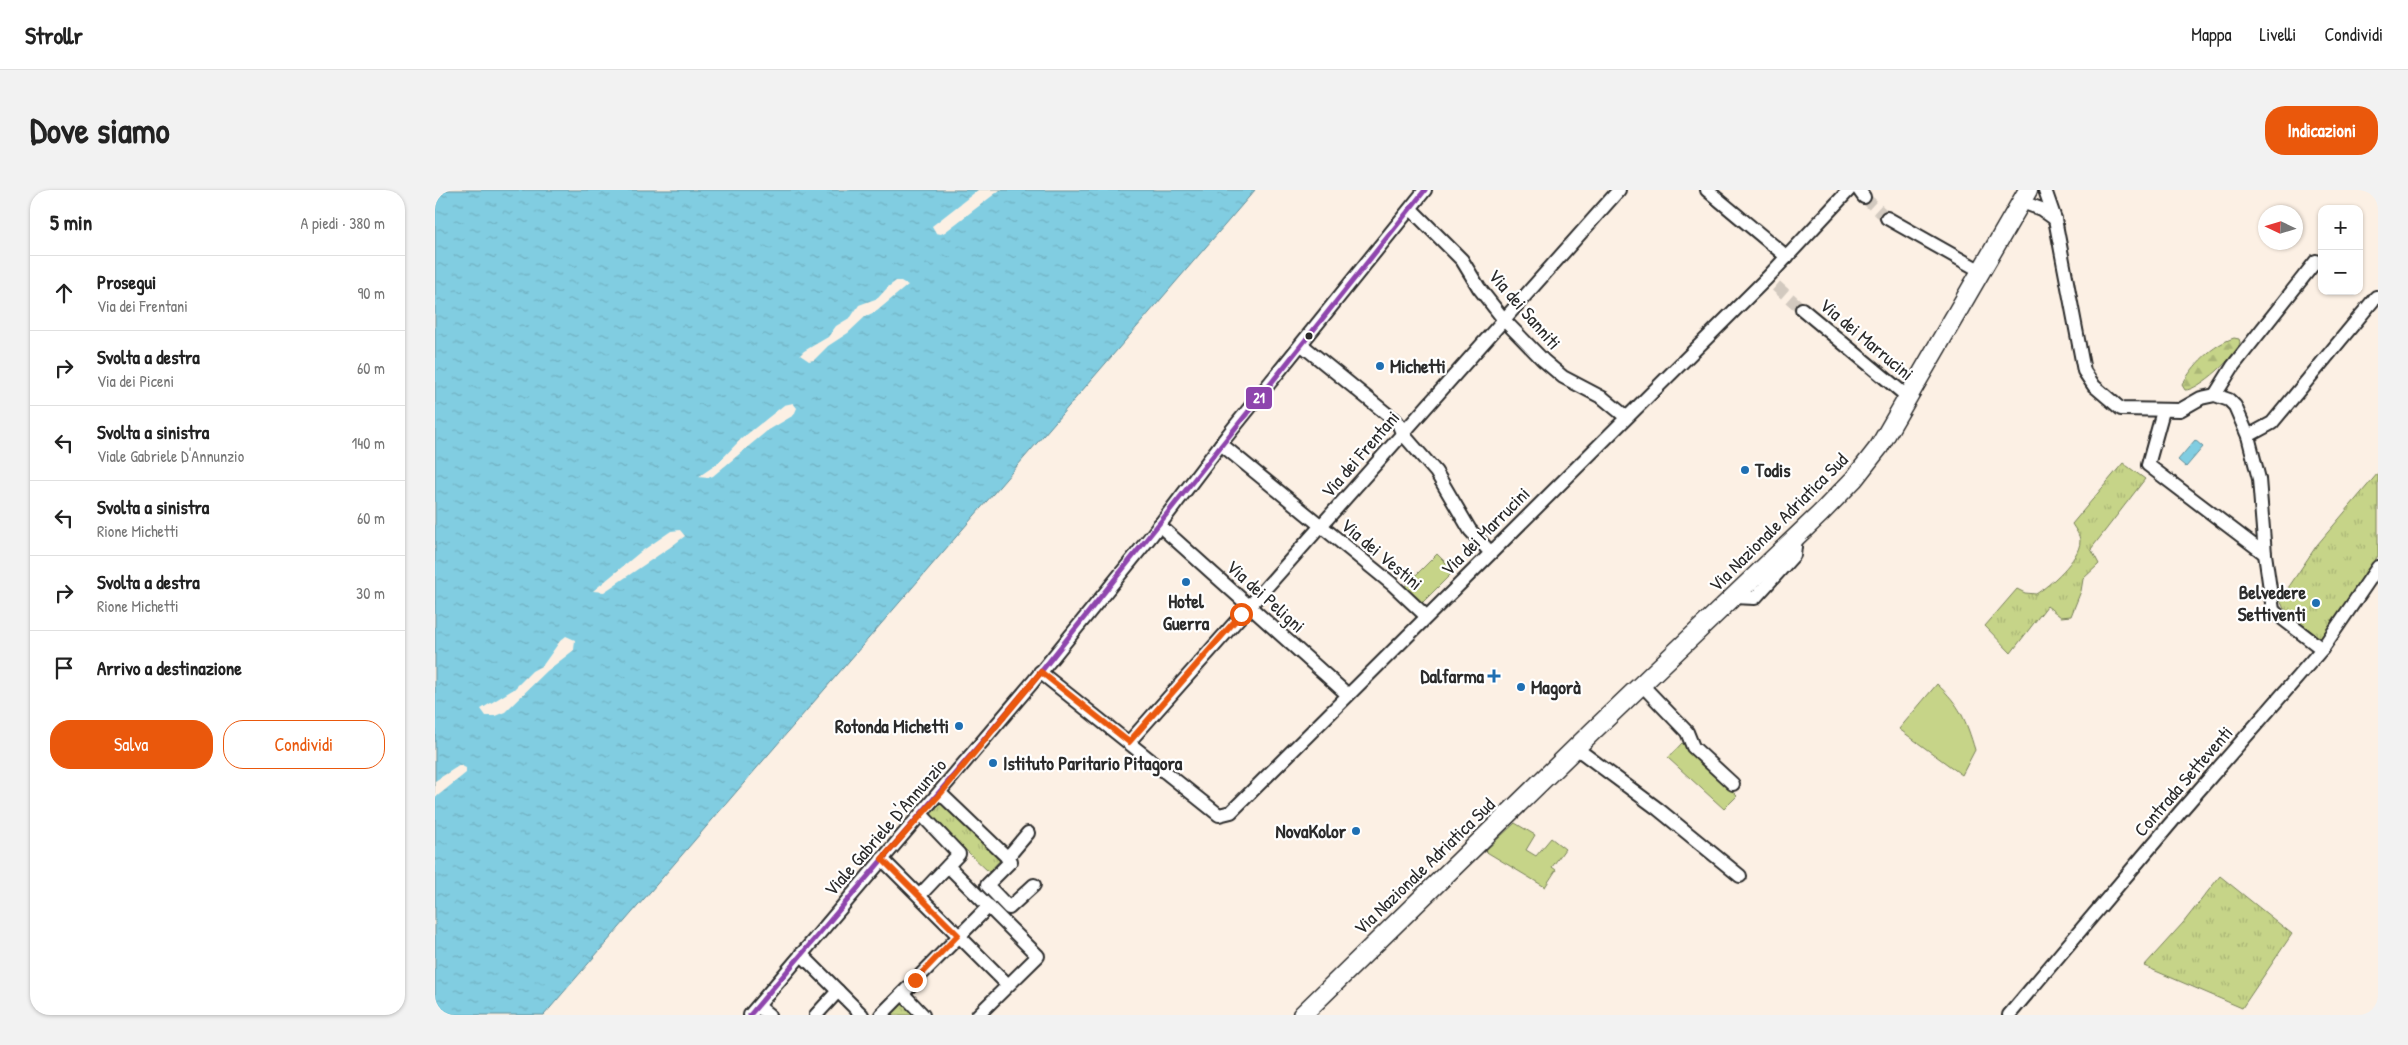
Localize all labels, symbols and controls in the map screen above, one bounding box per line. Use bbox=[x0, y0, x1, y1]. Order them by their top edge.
text: Strollr bbox=[25, 19, 83, 51]
text: Mappa bbox=[2191, 22, 2232, 47]
text: Livelli bbox=[2260, 22, 2296, 47]
text: Condividi bbox=[2324, 22, 2383, 47]
button: Indicazioni bbox=[2265, 106, 2378, 155]
text: Dove siamo bbox=[30, 107, 170, 154]
north arrow bbox=[2258, 205, 2303, 250]
map controls bbox=[2318, 205, 2363, 295]
button: + bbox=[2318, 205, 2363, 250]
text: 5 min bbox=[50, 208, 92, 237]
text: A piedi · 380 m bbox=[301, 212, 385, 234]
button: − bbox=[2318, 250, 2363, 295]
street label: Via dei Sanniti bbox=[1483, 263, 1567, 355]
text: Prosegui bbox=[97, 269, 156, 295]
icon: ahead bbox=[50, 279, 78, 307]
text: 90 m bbox=[357, 282, 385, 304]
street label: Via dei Marrucini bbox=[1814, 292, 1920, 386]
text: Via dei Frentani bbox=[97, 295, 188, 317]
unlabelled marker bbox=[1304, 331, 1314, 341]
text: Svolta a destra bbox=[97, 344, 200, 370]
place label: Michetti bbox=[1390, 353, 1446, 379]
icon: right bbox=[50, 354, 78, 382]
text: 60 m bbox=[357, 357, 385, 379]
marker: Michetti bbox=[1374, 360, 1386, 372]
text: Via dei Piceni bbox=[97, 370, 174, 392]
line badge: 21 bbox=[1245, 386, 1273, 410]
text: 21 bbox=[1253, 388, 1265, 407]
street label: Via dei Frentani bbox=[1315, 405, 1405, 503]
text: Svolta a sinistra bbox=[97, 419, 209, 445]
icon: left bbox=[50, 429, 78, 457]
text: 140 m bbox=[351, 432, 385, 454]
text: Viale Gabriele D'Annunzio bbox=[97, 445, 244, 467]
street label: Via Nazionale Adriatica Sud bbox=[1703, 446, 1854, 597]
place label: Todis bbox=[1754, 457, 1791, 483]
marker: Todis bbox=[1739, 464, 1751, 476]
street label: Via dei Marrucini bbox=[1435, 481, 1535, 581]
text: Svolta a sinistra bbox=[97, 494, 209, 520]
icon: left bbox=[50, 504, 78, 532]
text: 60 m bbox=[357, 507, 385, 529]
street label: Via dei Vestini bbox=[1336, 512, 1428, 596]
text: Rione Michetti bbox=[97, 520, 179, 542]
street label: Via dei Peligni bbox=[1221, 554, 1311, 638]
text: Svolta a destra bbox=[97, 569, 200, 595]
marker: Hotel Guerra bbox=[1180, 576, 1192, 588]
icon: right bbox=[50, 579, 78, 607]
place label: Belvedere Settiventi bbox=[2238, 579, 2306, 627]
text: 30 m bbox=[356, 582, 385, 604]
place label: Hotel Guerra bbox=[1163, 588, 1210, 636]
text: Rione Michetti bbox=[97, 595, 179, 617]
marker: Belvedere Settiventi bbox=[2310, 597, 2322, 609]
route start bbox=[1230, 603, 1253, 626]
icon: arrive bbox=[50, 654, 78, 682]
text: Arrivo a destinazione bbox=[97, 655, 242, 681]
place label: Dalfarma bbox=[1421, 663, 1485, 689]
marker: Dalfarma bbox=[1488, 670, 1500, 682]
place label: Magorà bbox=[1531, 674, 1581, 701]
marker: Magorà bbox=[1515, 681, 1527, 693]
place label: Rotonda Michetti bbox=[835, 713, 949, 739]
button: Salva bbox=[50, 720, 213, 769]
button: Condividi bbox=[223, 720, 385, 769]
marker: Rotonda Michetti bbox=[953, 720, 965, 732]
street label: Contrada Setteventi bbox=[2128, 720, 2238, 842]
place label: Istituto Paritario Pitagora bbox=[1003, 750, 1183, 777]
street label: Viale Gabriele D'Annunzio bbox=[818, 752, 952, 901]
marker: Istituto Paritario Pitagora bbox=[987, 757, 999, 769]
street label: Via Nazionale Adriatica Sud bbox=[1348, 791, 1501, 940]
place label: NovaKolor bbox=[1276, 818, 1347, 844]
marker: NovaKolor bbox=[1350, 825, 1362, 837]
route end bbox=[904, 969, 927, 992]

